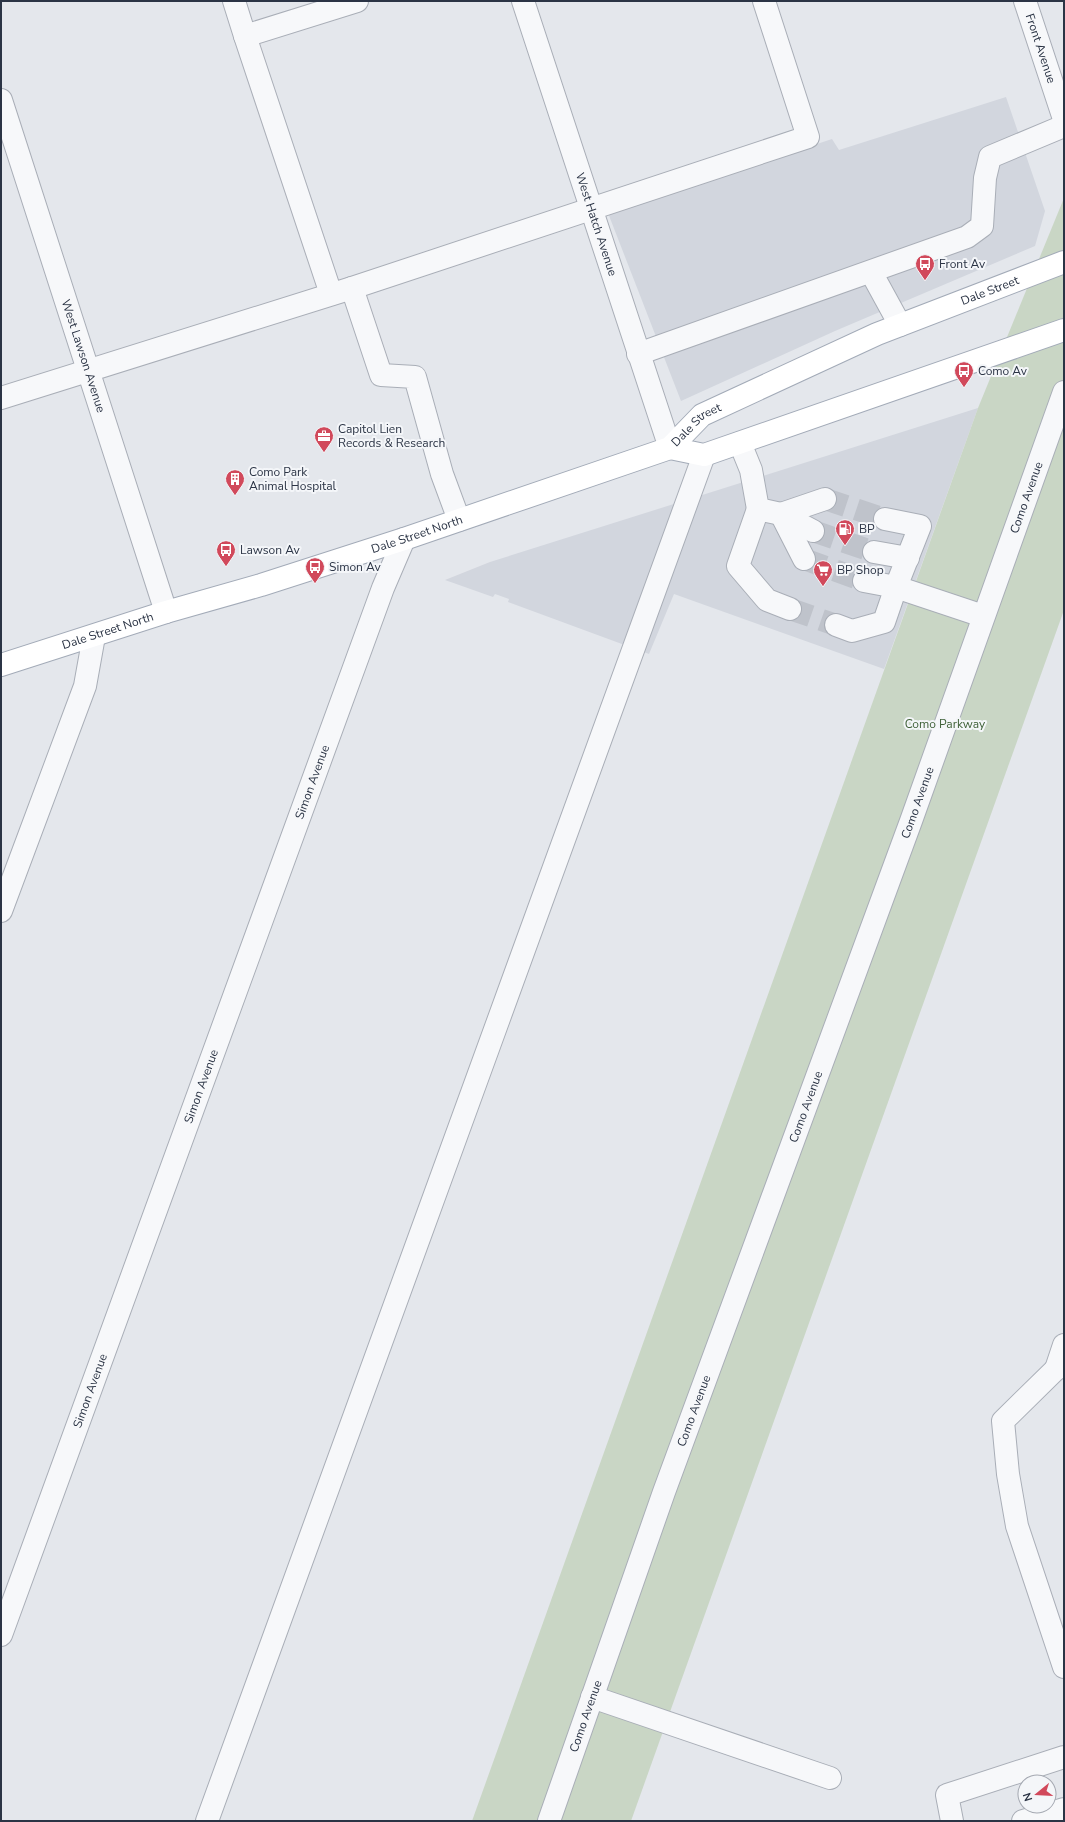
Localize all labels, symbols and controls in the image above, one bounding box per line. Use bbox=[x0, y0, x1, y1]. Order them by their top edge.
street label: Front Avenue bbox=[1022, 12, 1060, 85]
street label: West Hatch Avenue bbox=[572, 170, 621, 278]
bus stop icon: Front Av bbox=[914, 253, 936, 281]
place label: Front Av bbox=[939, 256, 986, 272]
street label: Dale Street bbox=[958, 272, 1022, 309]
street label: West Lawson Avenue bbox=[58, 297, 109, 415]
bus stop icon: Como Av bbox=[953, 360, 975, 388]
place label: Como Av bbox=[978, 363, 1028, 379]
street label: Dale Street bbox=[668, 399, 724, 450]
place label: Capitol Lien Records & Research bbox=[338, 421, 445, 451]
office icon: Capitol Lien Records & Research bbox=[313, 425, 335, 453]
street label: Como Avenue bbox=[1006, 459, 1047, 536]
place label: Como Park Animal Hospital bbox=[249, 464, 337, 494]
building icon: Como Park Animal Hospital bbox=[224, 468, 246, 496]
street label: Dale Street North bbox=[369, 512, 465, 557]
fuel station icon: BP bbox=[834, 518, 856, 546]
place label: BP bbox=[859, 521, 875, 537]
bus stop icon: Lawson Av bbox=[215, 539, 237, 567]
place label: Lawson Av bbox=[240, 542, 301, 558]
bus stop icon: Simon Av bbox=[304, 556, 326, 584]
place label: Simon Av bbox=[329, 559, 381, 575]
supermarket icon: BP Shop bbox=[812, 559, 834, 587]
place label: BP Shop bbox=[837, 562, 884, 578]
street label: Dale Street North bbox=[60, 609, 155, 653]
park label: Como Parkway bbox=[905, 716, 986, 732]
street label: Simon Avenue bbox=[291, 743, 333, 821]
street label: Como Avenue bbox=[897, 765, 938, 841]
street label: Simon Avenue bbox=[180, 1047, 222, 1126]
street label: Como Avenue bbox=[785, 1069, 826, 1145]
street label: Simon Avenue bbox=[69, 1351, 111, 1430]
street label: Como Avenue bbox=[673, 1373, 714, 1449]
street label: Como Avenue bbox=[566, 1678, 606, 1754]
north arrow bbox=[1017, 1774, 1057, 1814]
text: N bbox=[1020, 1791, 1036, 1803]

